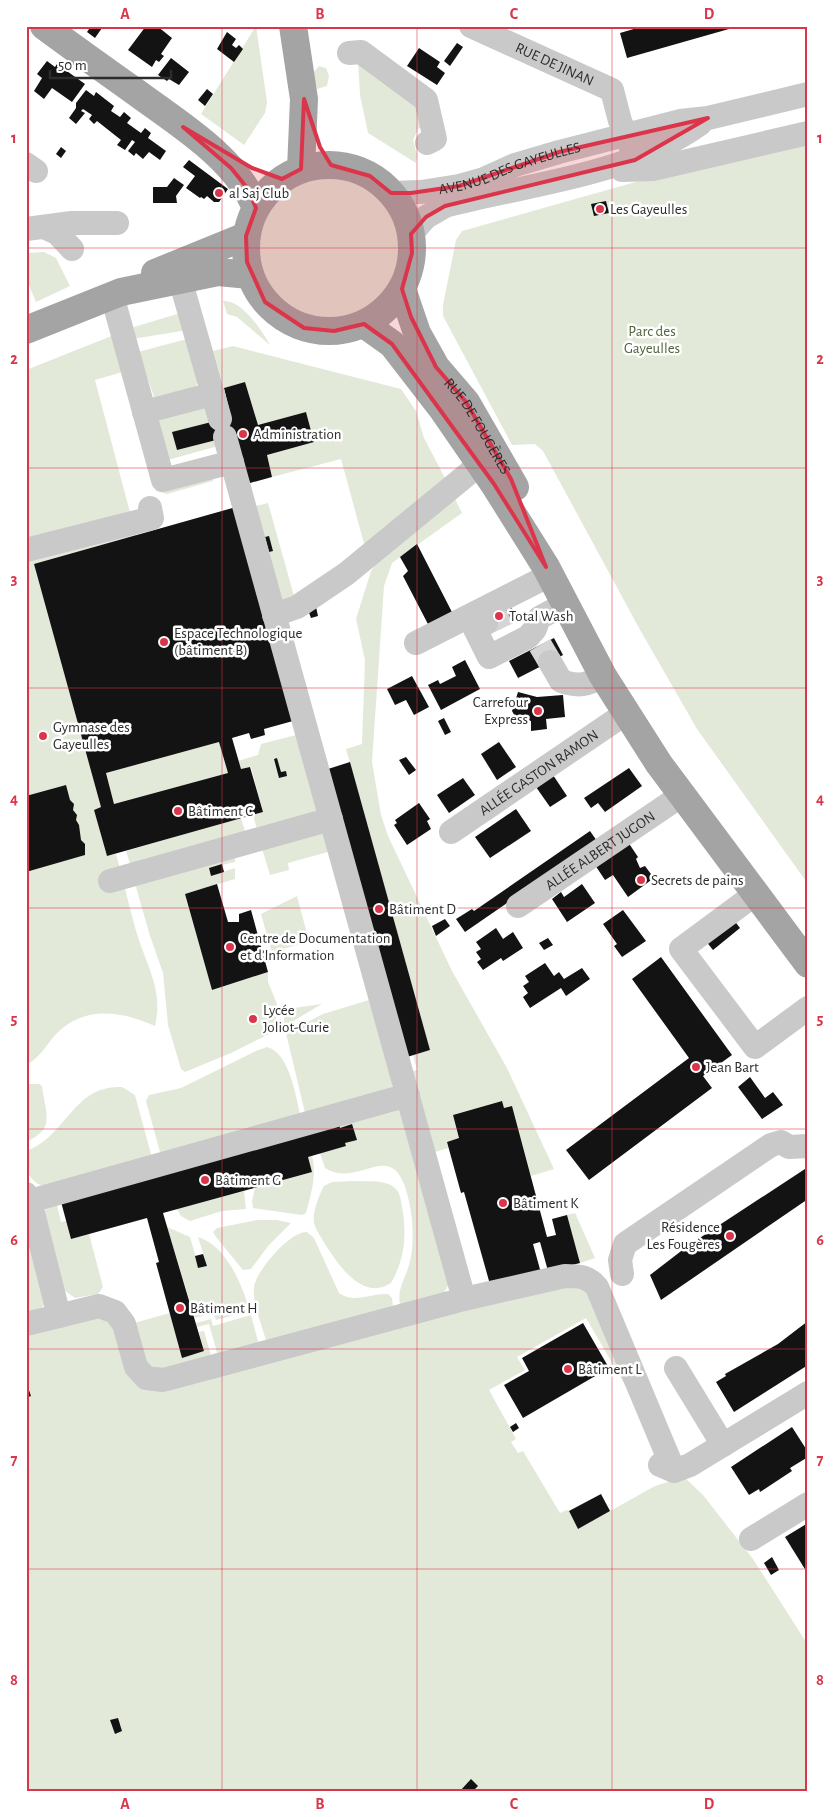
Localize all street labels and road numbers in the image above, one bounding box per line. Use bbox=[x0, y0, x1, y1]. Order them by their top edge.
street label: RUE DE JINAN bbox=[513, 40, 596, 88]
street label: AVENUE DES GAYEULLES bbox=[437, 139, 582, 197]
street label: RUE DE FOUGÈRES bbox=[441, 375, 513, 477]
street label: ALLÉE GASTON RAMON bbox=[476, 727, 601, 818]
street label: ALLÉE ALBERT JUGON bbox=[542, 808, 658, 893]

